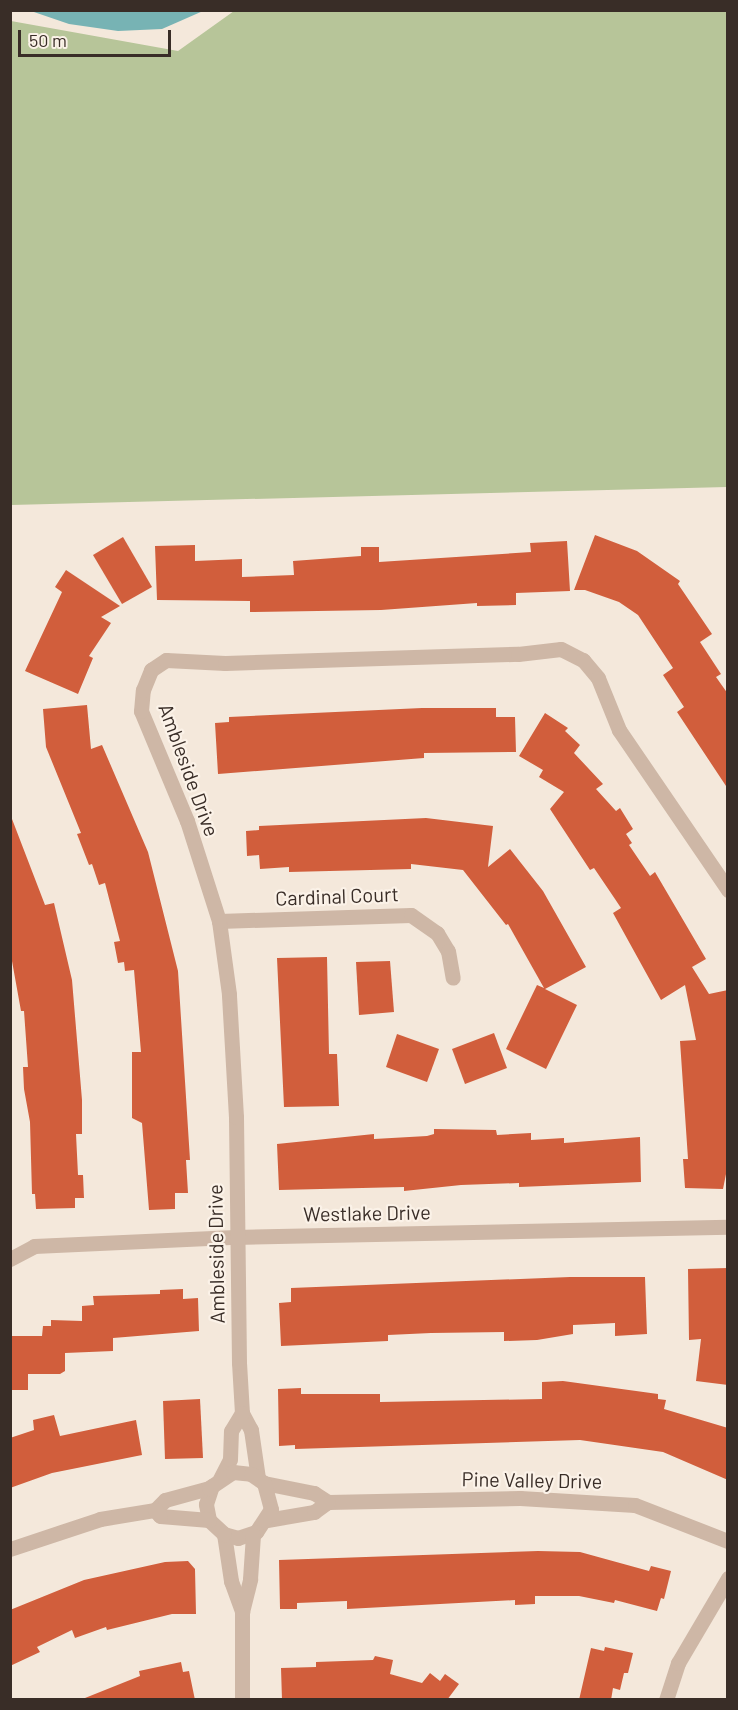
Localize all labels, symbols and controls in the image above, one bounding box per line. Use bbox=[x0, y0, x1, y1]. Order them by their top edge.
scale bar bbox=[21, 18, 174, 56]
text: 50 m bbox=[29, 29, 67, 51]
street label: Ambleside Drive bbox=[154, 700, 224, 840]
street label: Cardinal Court bbox=[275, 882, 399, 910]
street label: Ambleside Drive bbox=[203, 1184, 229, 1324]
street label: Westlake Drive bbox=[303, 1200, 431, 1226]
street label: Pine Valley Drive bbox=[461, 1467, 603, 1493]

